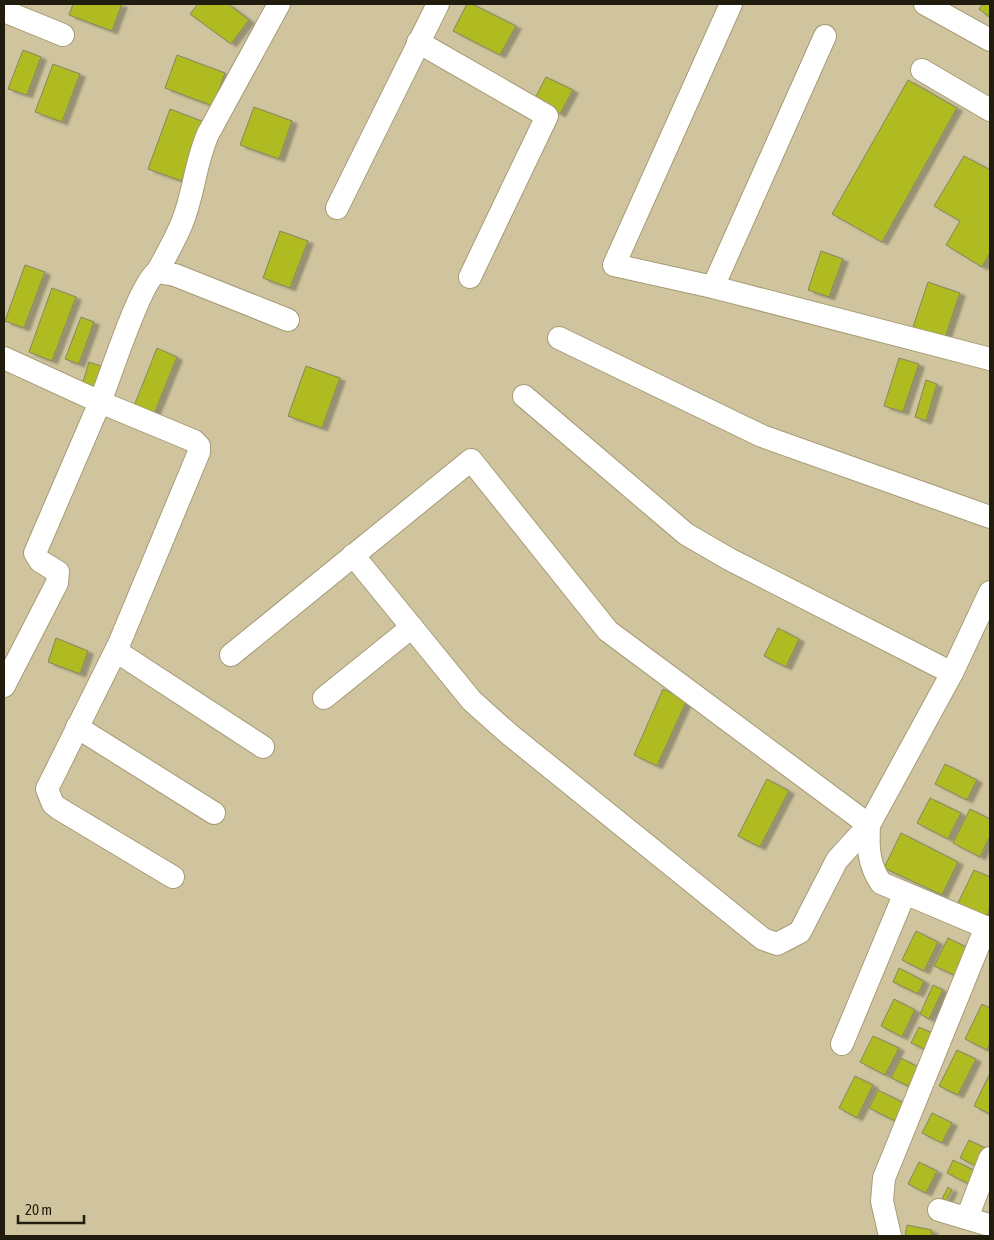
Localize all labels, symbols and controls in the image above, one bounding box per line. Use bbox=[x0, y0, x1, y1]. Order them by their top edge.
scale bar bbox=[18, 1192, 84, 1224]
text: 20 m bbox=[25, 1201, 52, 1218]

